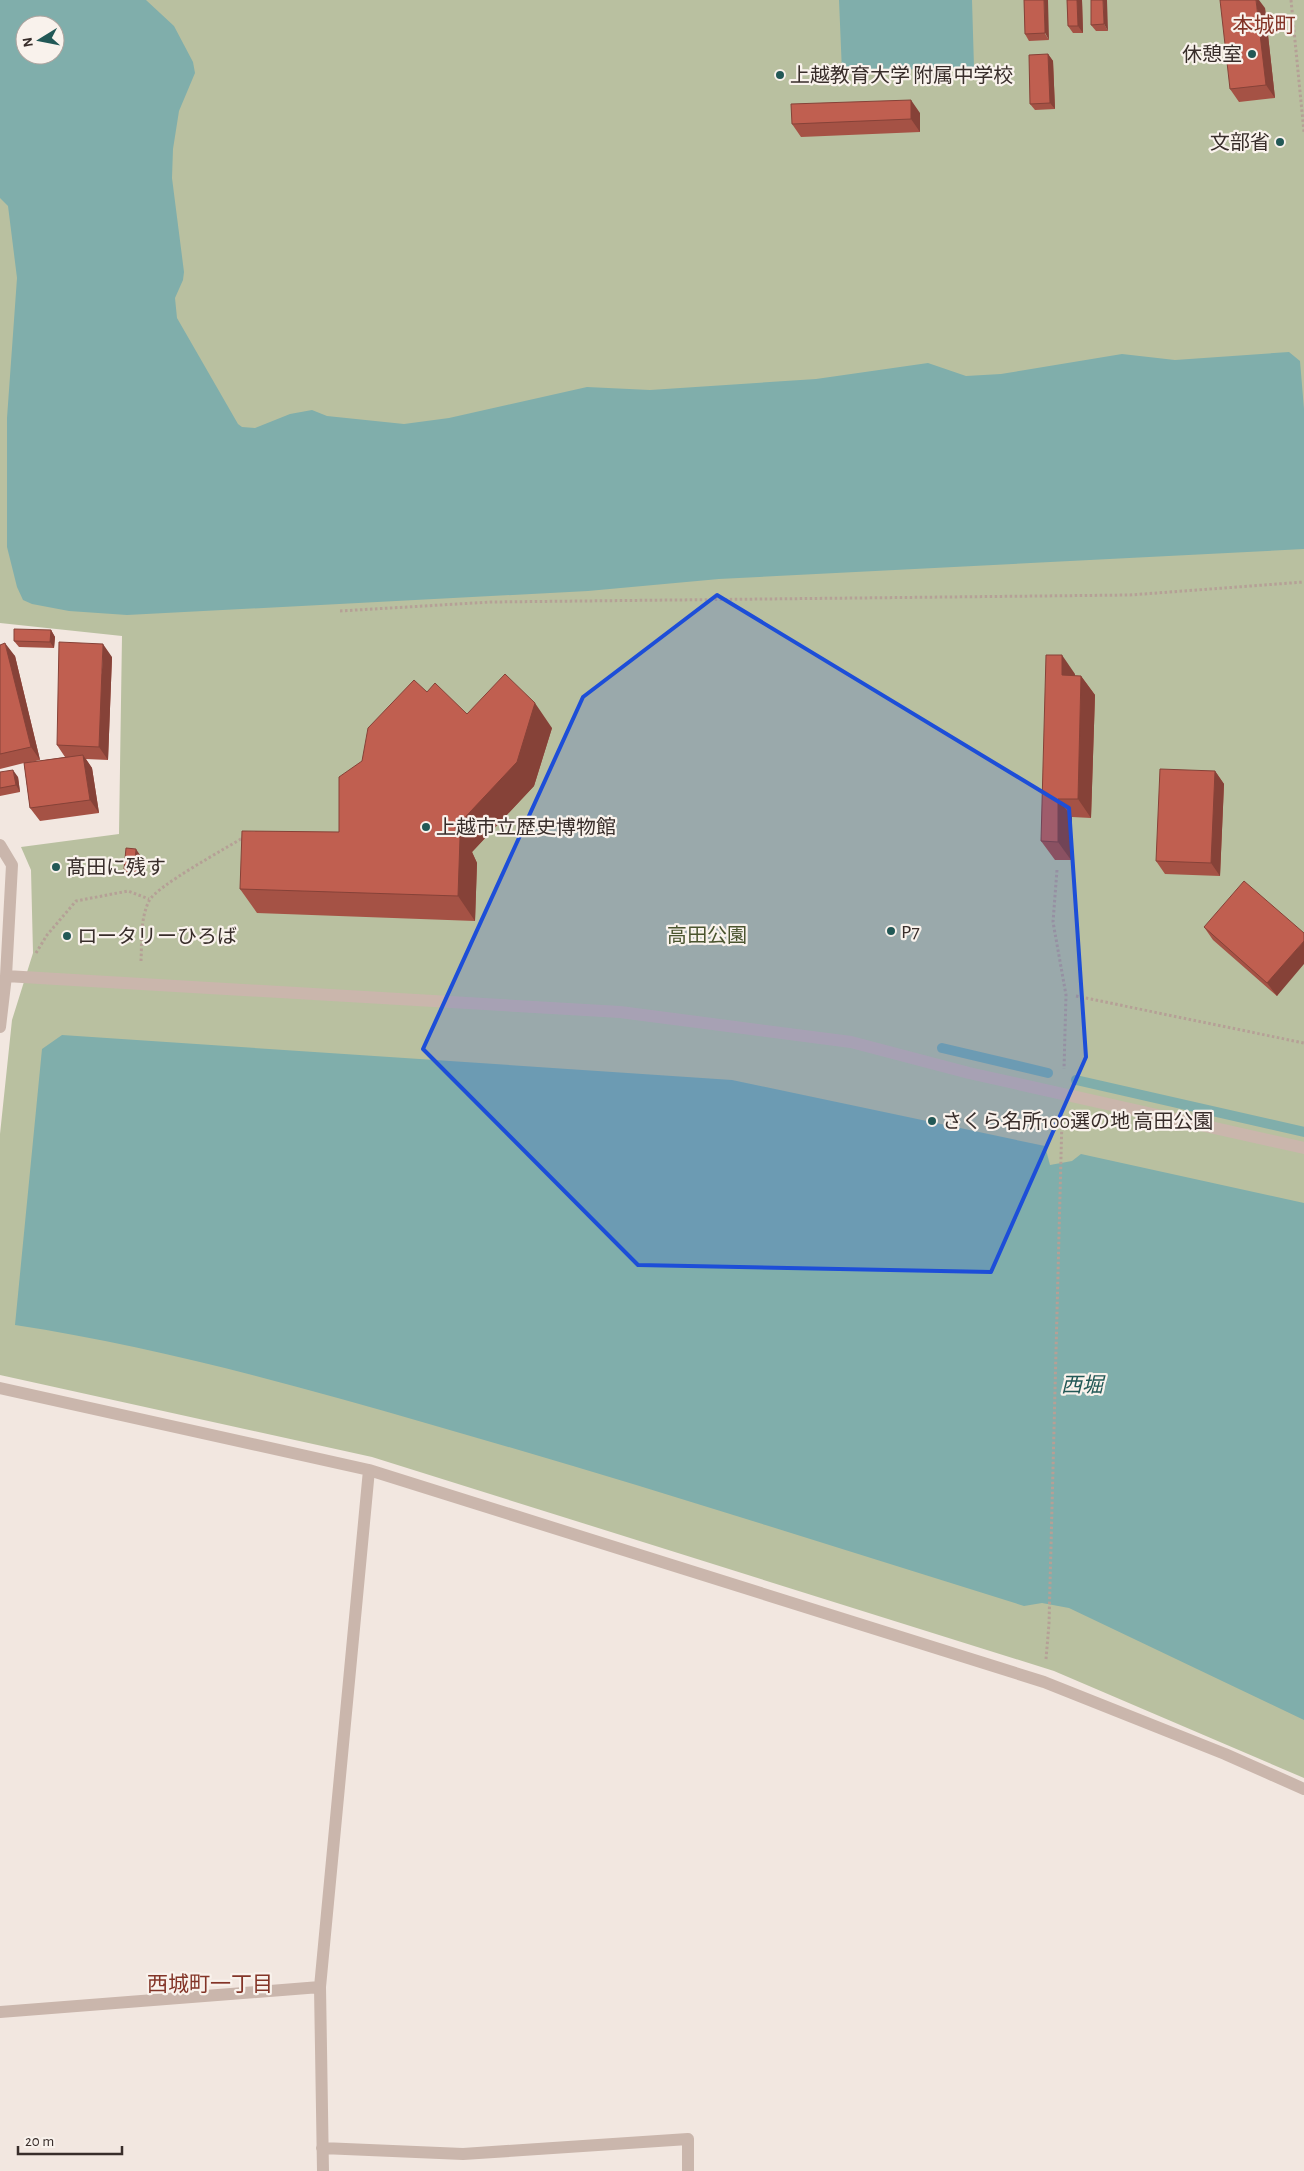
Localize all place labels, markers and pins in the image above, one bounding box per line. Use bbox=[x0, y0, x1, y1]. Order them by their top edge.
place label: 休憩室 bbox=[1182, 44, 1242, 65]
marker: 休憩室 bbox=[1246, 48, 1258, 60]
place label: 上越教育大学 附属中学校 bbox=[790, 64, 1013, 86]
marker: 上越教育大学 附属中学校 bbox=[774, 69, 786, 81]
place label: 文部省 bbox=[1210, 132, 1270, 153]
marker: 文部省 bbox=[1274, 136, 1286, 148]
place label: 上越市立歴史博物館 bbox=[436, 817, 616, 838]
marker: 上越市立歴史博物館 bbox=[420, 821, 432, 833]
place label: 髙田に残す bbox=[66, 856, 166, 878]
marker: 髙田に残す bbox=[50, 861, 62, 873]
place label: P7 bbox=[901, 922, 920, 942]
marker: P7 bbox=[885, 925, 897, 937]
place label: ロータリーひろば bbox=[77, 926, 237, 947]
marker: ロータリーひろば bbox=[61, 930, 73, 942]
place label: さくら名所100選の地 高田公園 bbox=[942, 1110, 1213, 1132]
marker: さくら名所100選の地 高田公園 bbox=[926, 1115, 938, 1127]

